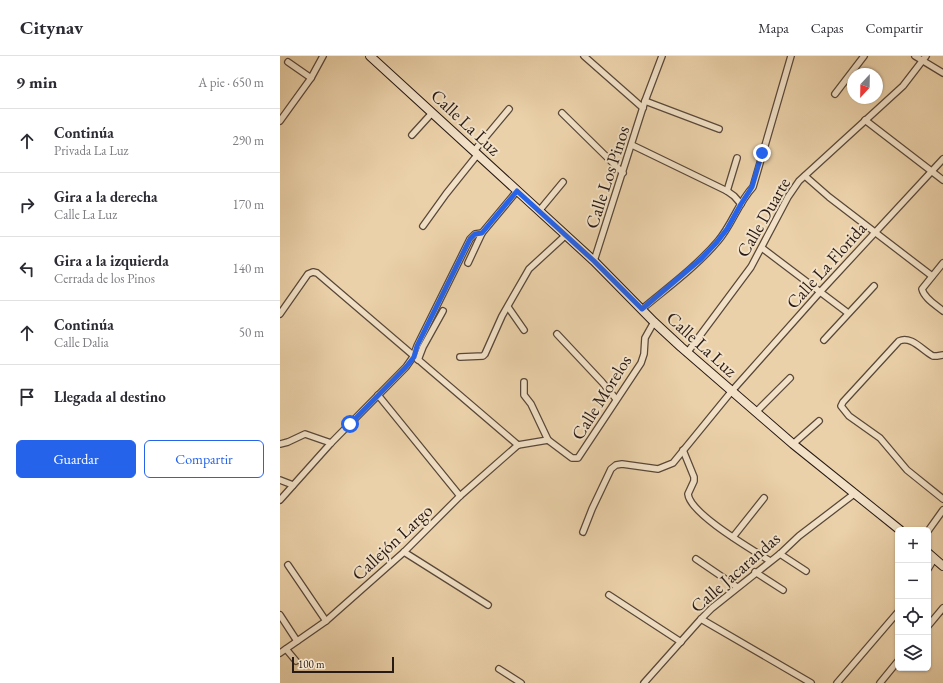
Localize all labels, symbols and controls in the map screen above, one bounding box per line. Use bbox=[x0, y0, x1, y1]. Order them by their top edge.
text: Citynav bbox=[20, 15, 83, 40]
text: Mapa bbox=[758, 19, 789, 37]
text: Capas bbox=[811, 19, 843, 37]
text: Compartir bbox=[865, 19, 923, 37]
north arrow bbox=[847, 68, 883, 104]
text: 9 min bbox=[16, 71, 57, 93]
text: A pie · 650 m bbox=[198, 74, 264, 91]
street label: Calle La Luz bbox=[426, 84, 506, 160]
text: Continúa bbox=[54, 123, 114, 142]
street label: Calle Los Pinos bbox=[580, 123, 634, 231]
icon: ahead bbox=[16, 130, 38, 152]
text: 290 m bbox=[233, 132, 264, 149]
text: Privada La Luz bbox=[54, 142, 128, 159]
route end bbox=[753, 144, 771, 162]
street label: Calle Duarte bbox=[731, 173, 795, 261]
text: Gira a la derecha bbox=[54, 187, 158, 206]
icon: right bbox=[16, 194, 38, 216]
text: 170 m bbox=[233, 196, 264, 213]
text: Calle La Luz bbox=[54, 206, 117, 223]
street label: Calle La Florida bbox=[781, 216, 872, 313]
text: Gira a la izquierda bbox=[54, 251, 169, 270]
icon: left bbox=[16, 258, 38, 280]
text: 140 m bbox=[233, 260, 264, 277]
text: Cerrada de los Pinos bbox=[54, 270, 155, 287]
street label: Calle La Luz bbox=[662, 306, 742, 382]
text: Continúa bbox=[54, 315, 114, 334]
icon: ahead bbox=[16, 322, 38, 344]
text: 50 m bbox=[239, 324, 264, 341]
text: Calle Dalia bbox=[54, 334, 109, 351]
street label: Calle Morelos bbox=[566, 350, 636, 444]
icon: arrive bbox=[16, 386, 38, 408]
text: Llegada al destino bbox=[54, 387, 166, 406]
route start bbox=[341, 415, 359, 433]
button: Guardar bbox=[16, 440, 136, 478]
button: Compartir bbox=[144, 440, 264, 478]
street label: Callejón Largo bbox=[347, 499, 437, 585]
street label: Calle Jacarandas bbox=[685, 527, 785, 617]
map controls bbox=[895, 527, 931, 671]
button: + bbox=[895, 527, 931, 563]
button: − bbox=[895, 563, 931, 599]
button: locate bbox=[895, 599, 931, 635]
button: layers bbox=[895, 635, 931, 671]
scale bar bbox=[292, 655, 394, 674]
text: 100 m bbox=[298, 657, 325, 671]

